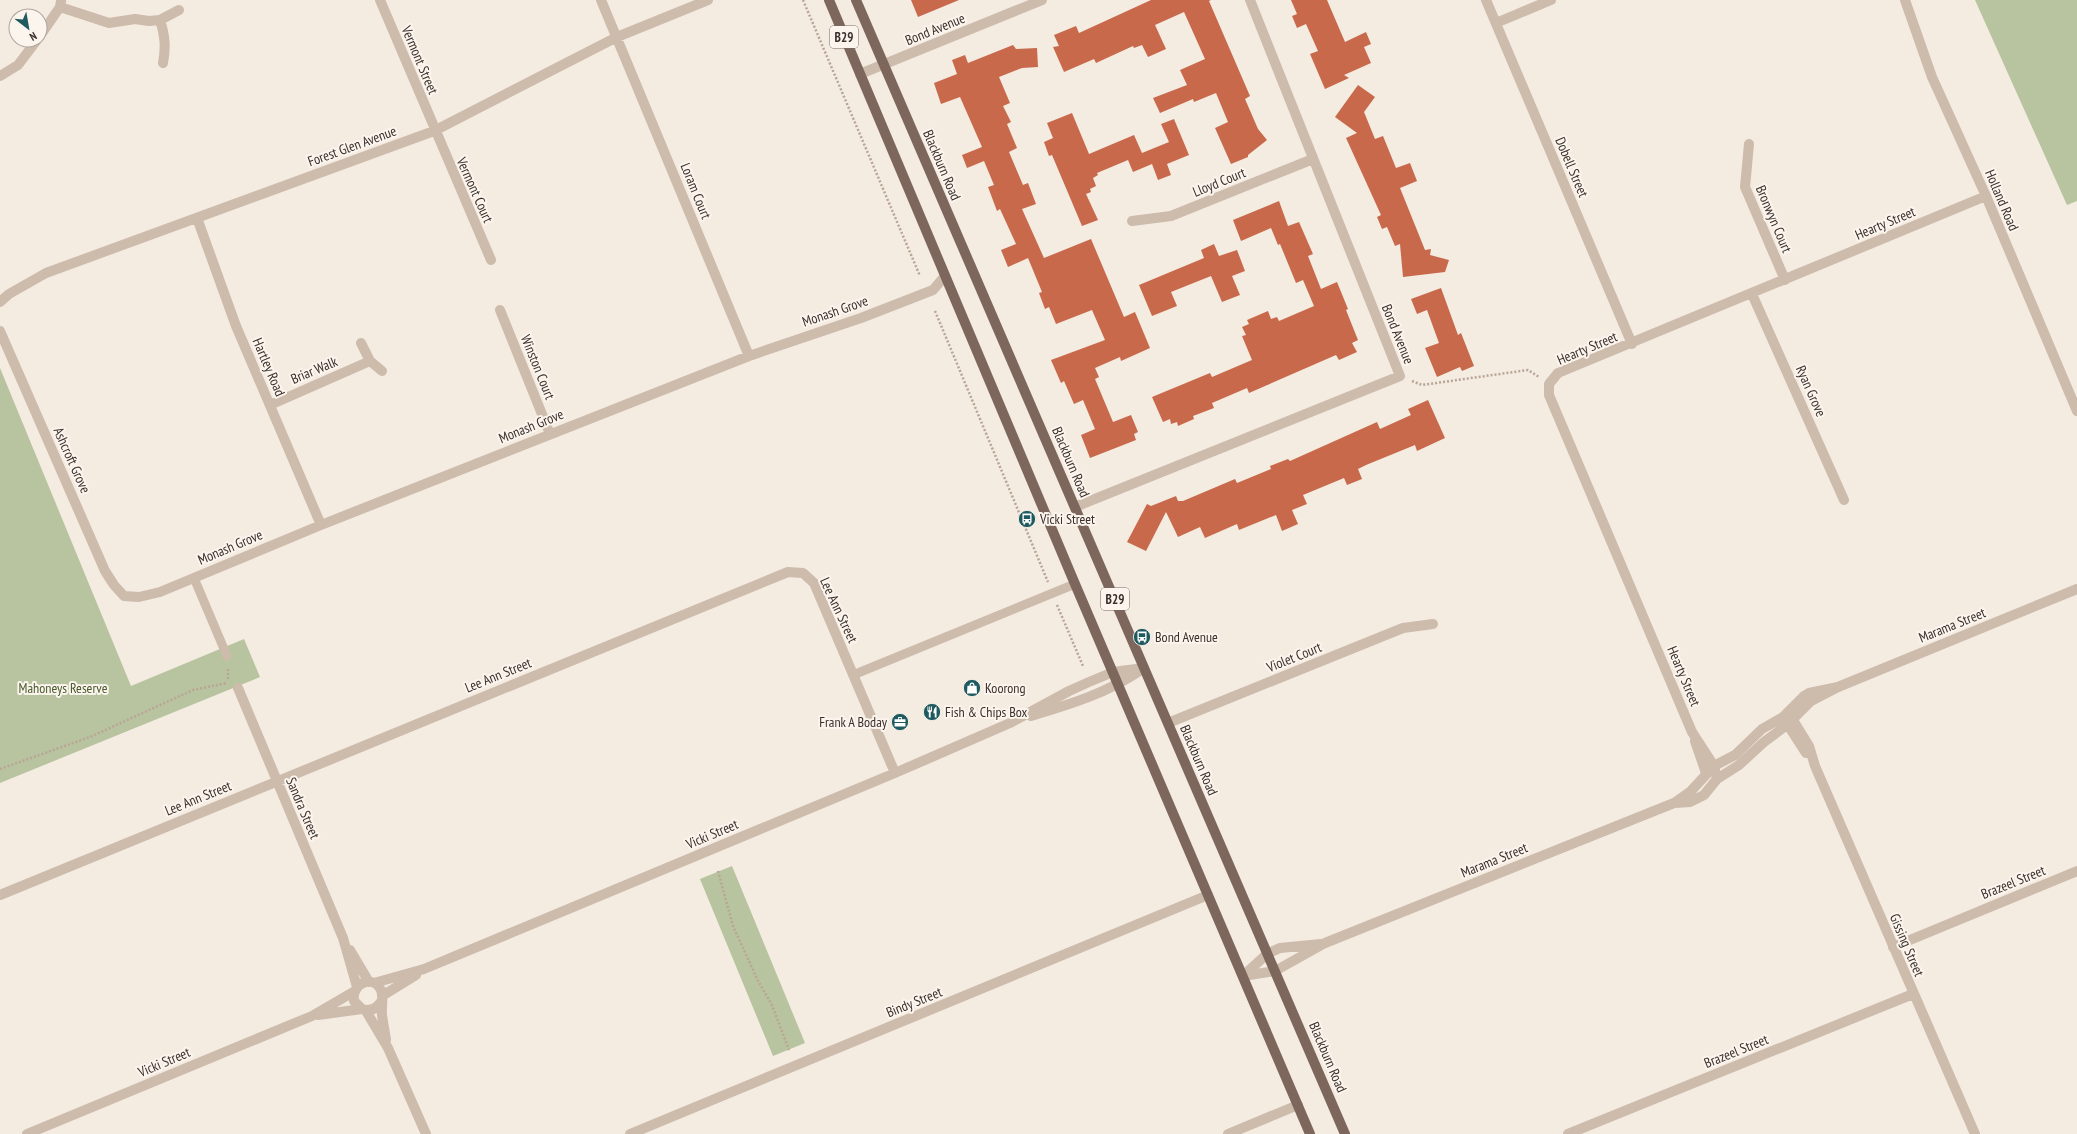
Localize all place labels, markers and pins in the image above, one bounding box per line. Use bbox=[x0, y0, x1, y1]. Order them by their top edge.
bus stop icon: Vicki Street bbox=[1017, 509, 1037, 529]
place label: Vicki Street bbox=[1039, 510, 1095, 528]
bus stop icon: Bond Avenue bbox=[1132, 627, 1152, 647]
place label: Bond Avenue bbox=[1155, 628, 1218, 646]
shop icon: Koorong bbox=[962, 678, 982, 698]
place label: Koorong bbox=[985, 679, 1026, 697]
restaurant icon: Fish & Chips Box bbox=[922, 702, 942, 722]
place label: Fish & Chips Box bbox=[945, 703, 1028, 721]
office icon: Frank A Boday bbox=[890, 712, 910, 732]
place label: Frank A Boday bbox=[819, 713, 888, 731]

